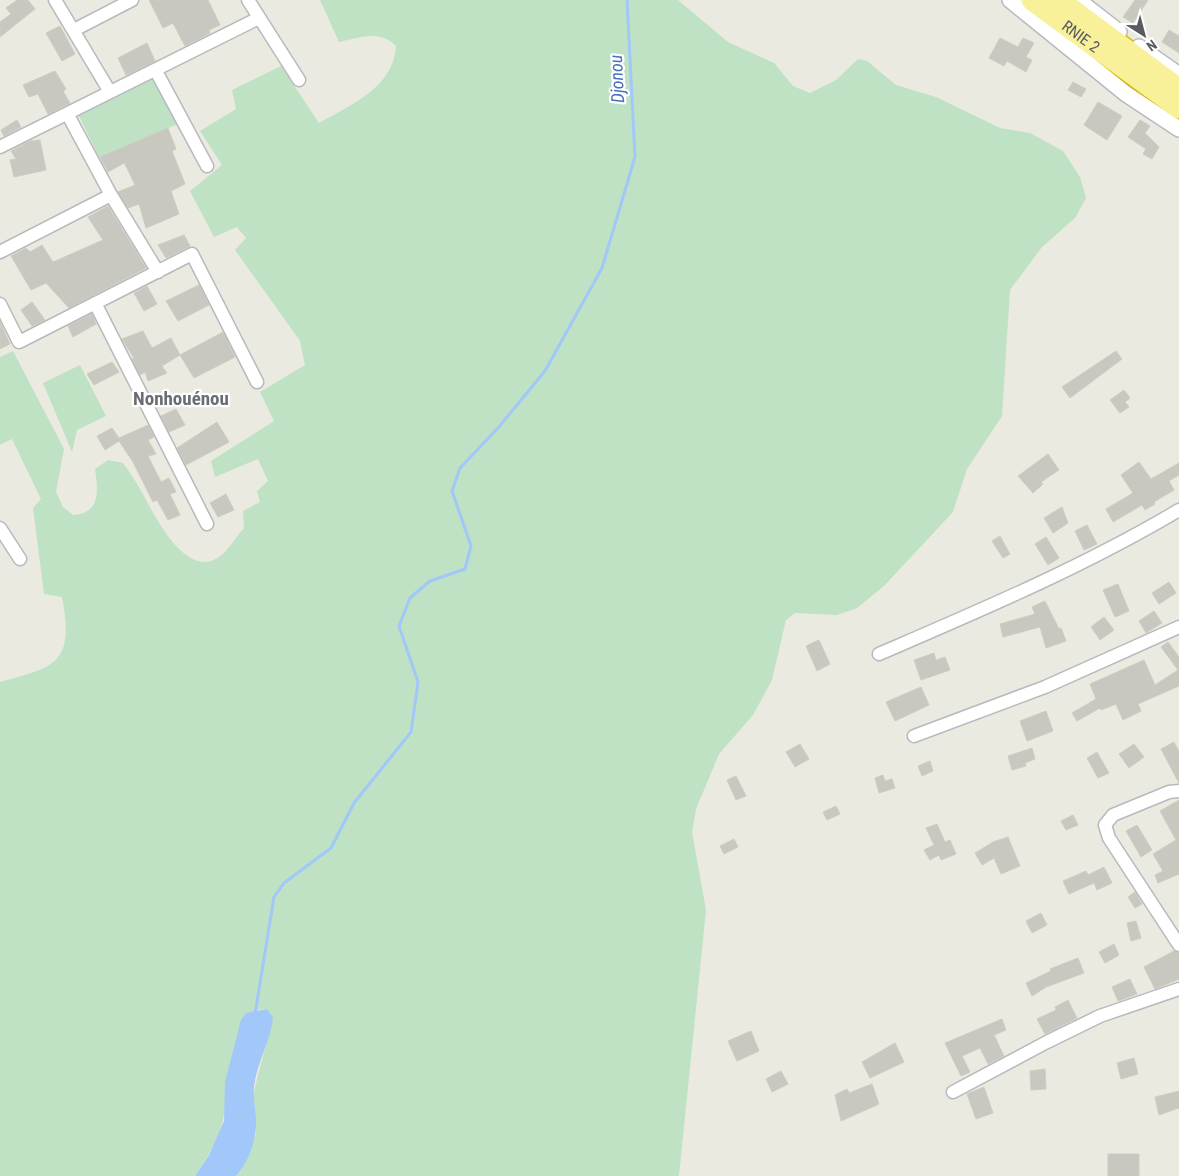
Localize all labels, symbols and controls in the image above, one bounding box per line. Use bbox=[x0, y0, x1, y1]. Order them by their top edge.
north arrow bbox=[1119, 10, 1169, 60]
street label: RNIE 2 bbox=[1058, 16, 1103, 57]
text: N bbox=[1143, 37, 1160, 55]
water label: Djonou bbox=[605, 54, 628, 104]
district label: Nonhouénou bbox=[133, 387, 229, 410]

